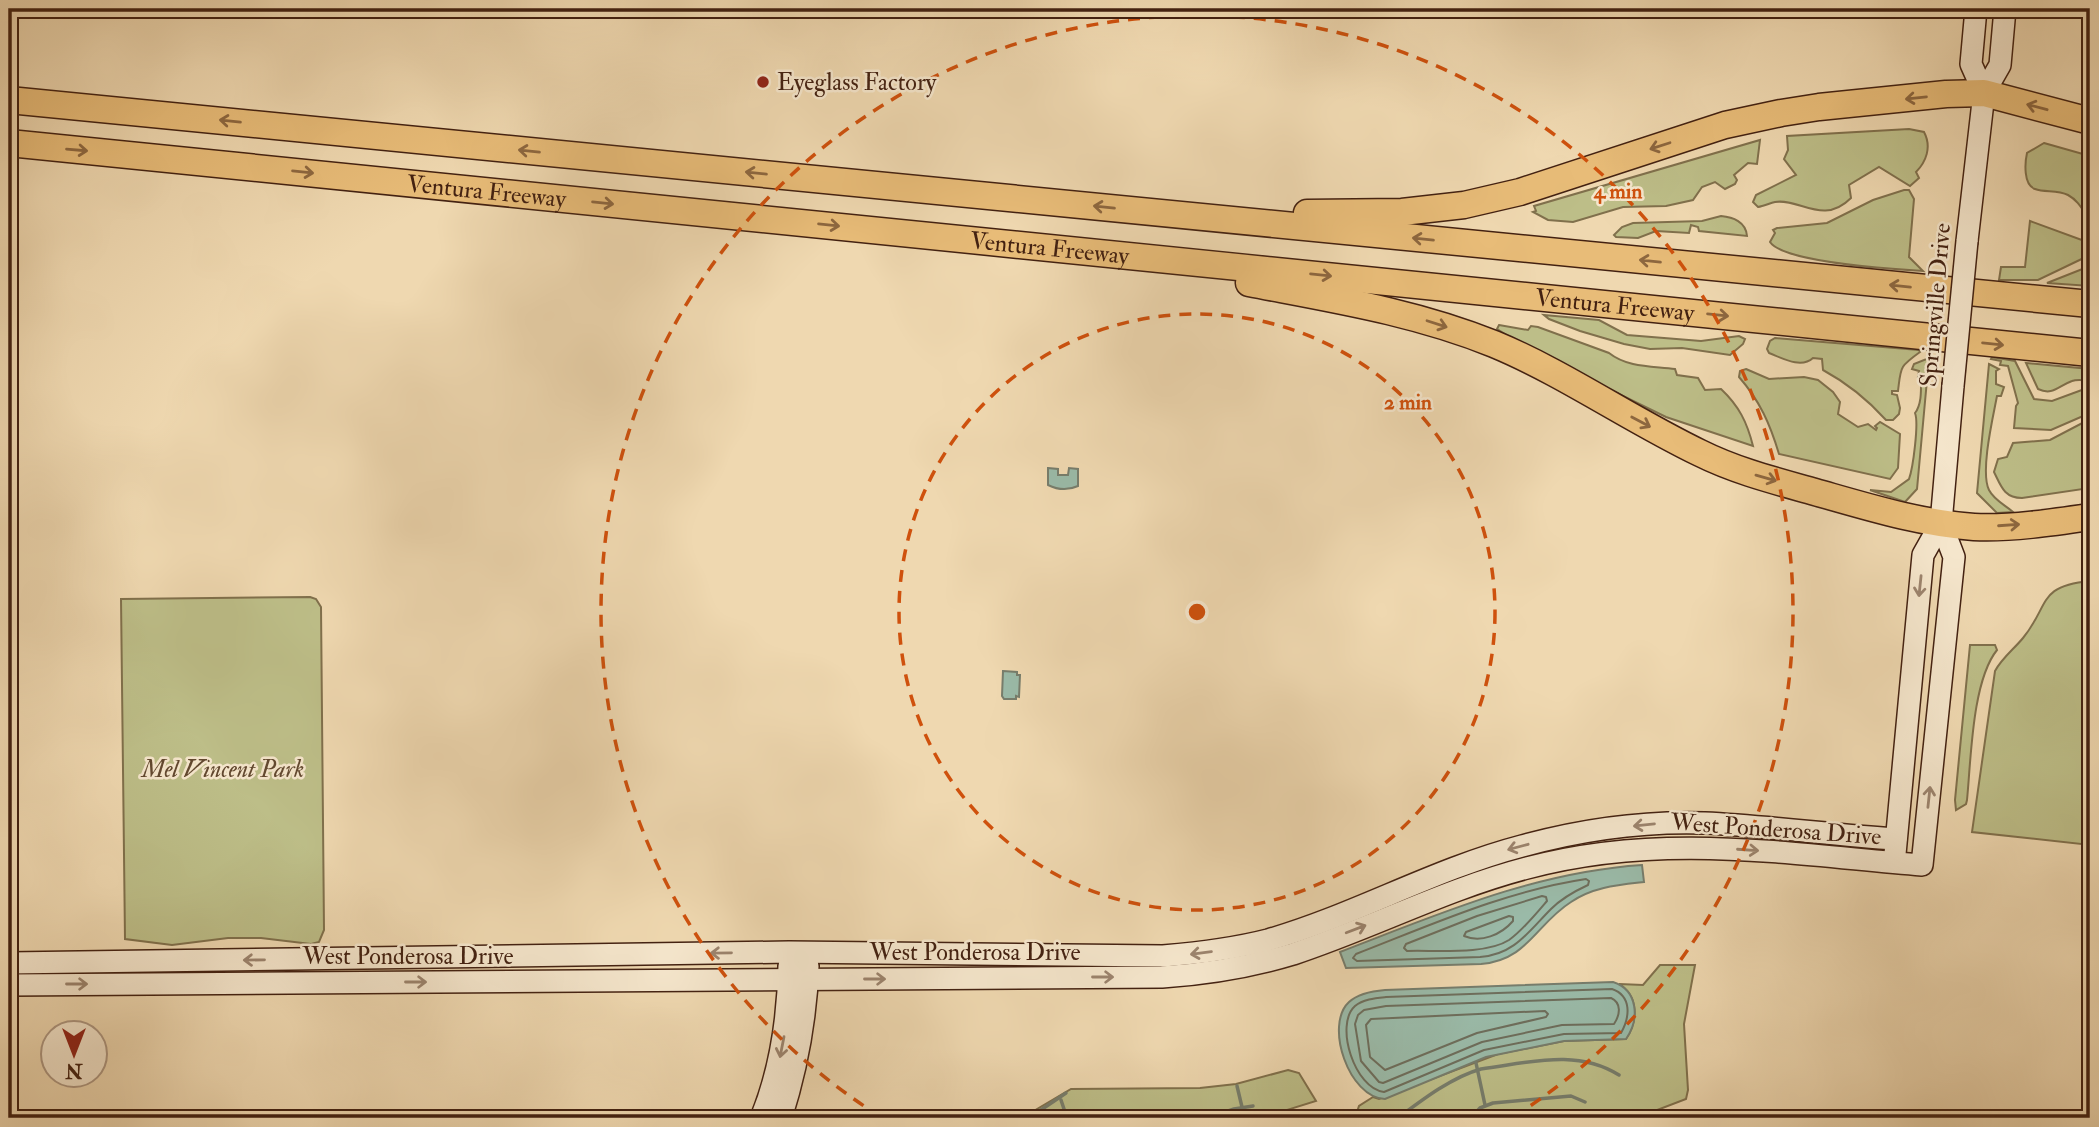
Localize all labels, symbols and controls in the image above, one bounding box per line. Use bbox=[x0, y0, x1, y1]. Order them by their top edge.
place label: Eyeglass Factory bbox=[777, 67, 937, 98]
marker: Eyeglass Factory bbox=[755, 74, 771, 90]
one-way arrow bbox=[1905, 91, 1928, 104]
one-way arrow bbox=[2026, 100, 2049, 113]
one-way arrow bbox=[219, 115, 242, 128]
one-way arrow bbox=[1650, 141, 1672, 153]
one-way arrow bbox=[65, 143, 88, 156]
one-way arrow bbox=[518, 144, 541, 157]
one-way arrow bbox=[291, 166, 314, 179]
one-way arrow bbox=[745, 166, 768, 179]
street label: Ventura Freeway bbox=[406, 168, 568, 215]
text: 4 min bbox=[1593, 178, 1642, 205]
one-way arrow bbox=[591, 196, 613, 209]
one-way arrow bbox=[1093, 200, 1116, 213]
one-way arrow bbox=[817, 219, 840, 232]
street label: Springville Drive bbox=[1913, 222, 1958, 388]
street label: Ventura Freeway bbox=[969, 225, 1131, 272]
one-way arrow bbox=[1412, 232, 1435, 245]
one-way arrow bbox=[1639, 254, 1661, 267]
one-way arrow bbox=[1310, 269, 1332, 282]
one-way arrow bbox=[1890, 279, 1912, 292]
street label: Ventura Freeway bbox=[1534, 282, 1696, 329]
one-way arrow bbox=[1707, 309, 1729, 322]
one-way arrow bbox=[1425, 318, 1447, 331]
one-way arrow bbox=[1982, 337, 2004, 350]
text: 2 min bbox=[1384, 389, 1432, 416]
one-way arrow bbox=[1630, 416, 1651, 429]
one-way arrow bbox=[1755, 473, 1777, 486]
one-way arrow bbox=[1997, 518, 2020, 531]
one-way arrow bbox=[1913, 574, 1926, 597]
centre of rings bbox=[1185, 600, 1209, 624]
park label: Mel Vincent Park bbox=[140, 754, 304, 785]
one-way arrow bbox=[1923, 786, 1936, 809]
street label: West Ponderosa Drive bbox=[1669, 807, 1882, 852]
one-way arrow bbox=[1633, 819, 1656, 832]
one-way arrow bbox=[1507, 841, 1529, 854]
one-way arrow bbox=[1736, 844, 1758, 857]
one-way arrow bbox=[1344, 922, 1366, 935]
street label: West Ponderosa Drive bbox=[869, 937, 1080, 968]
street label: West Ponderosa Drive bbox=[302, 941, 513, 972]
one-way arrow bbox=[1190, 946, 1213, 959]
one-way arrow bbox=[710, 947, 733, 960]
one-way arrow bbox=[243, 954, 266, 967]
one-way arrow bbox=[1091, 970, 1114, 984]
one-way arrow bbox=[864, 972, 887, 986]
one-way arrow bbox=[404, 975, 427, 989]
one-way arrow bbox=[65, 977, 88, 991]
north arrow bbox=[38, 1018, 108, 1088]
one-way arrow bbox=[775, 1035, 789, 1058]
text: N bbox=[65, 1058, 84, 1082]

